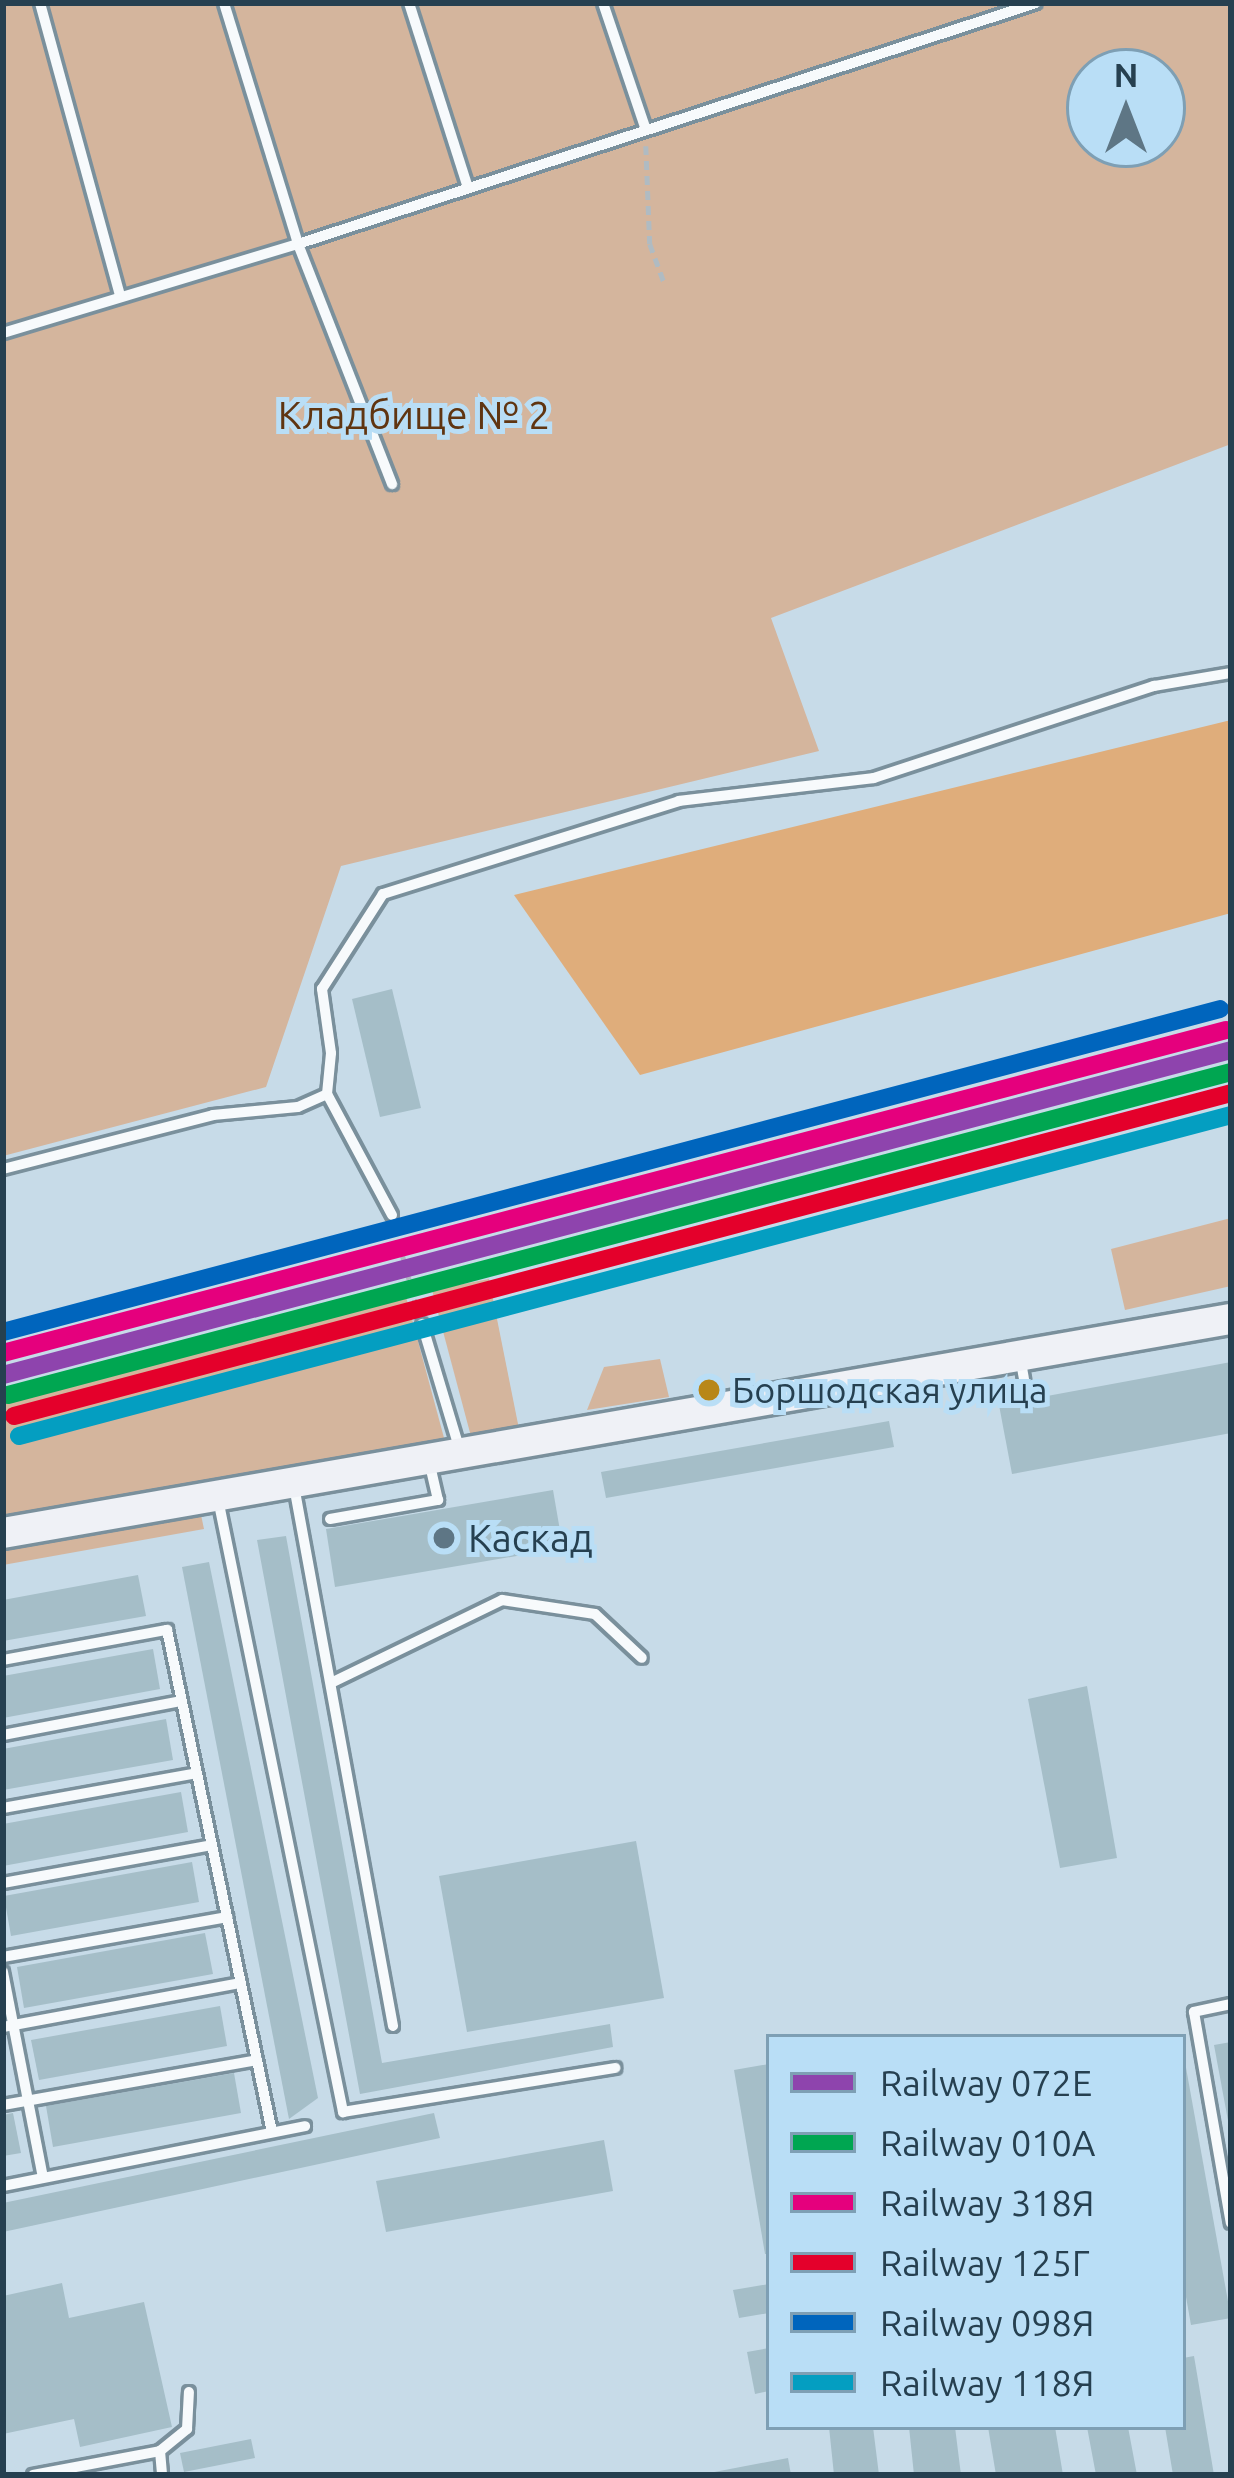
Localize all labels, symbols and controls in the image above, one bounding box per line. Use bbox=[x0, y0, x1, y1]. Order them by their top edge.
north arrow bbox=[1066, 48, 1186, 168]
text: N bbox=[1114, 56, 1138, 93]
park label: Кладбище № 2 bbox=[278, 392, 550, 438]
place label: Боршодская улица bbox=[732, 1368, 1048, 1412]
marker: Боршодская улица bbox=[698, 1379, 720, 1401]
place label: Каскад bbox=[468, 1515, 593, 1561]
marker: Каскад bbox=[431, 1525, 457, 1551]
legend bbox=[766, 2034, 1186, 2430]
text: Railway 072Е bbox=[880, 2062, 1092, 2103]
text: Railway 010А bbox=[880, 2122, 1095, 2163]
text: Railway 318Я bbox=[880, 2182, 1094, 2223]
text: Railway 125Г bbox=[880, 2242, 1090, 2283]
text: Railway 098Я bbox=[880, 2302, 1094, 2343]
text: Railway 118Я bbox=[880, 2362, 1094, 2403]

